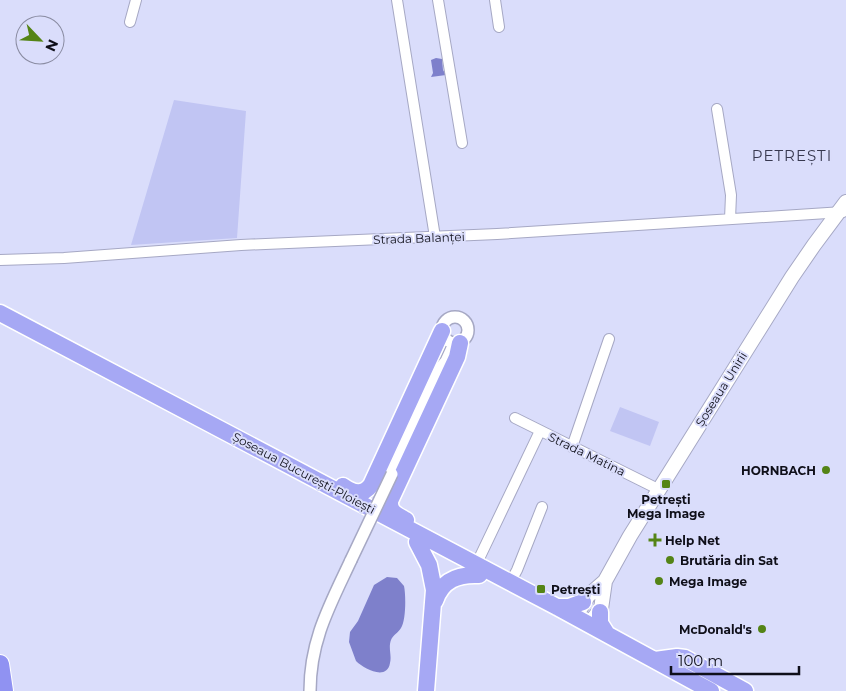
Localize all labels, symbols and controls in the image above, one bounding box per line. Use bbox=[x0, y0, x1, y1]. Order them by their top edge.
north arrow bbox=[15, 15, 65, 65]
text: N bbox=[41, 37, 62, 54]
district label: PETREȘTI bbox=[752, 146, 832, 166]
street label: Strada Balanței bbox=[373, 229, 465, 247]
street label: Șoseaua Unirii bbox=[692, 349, 750, 429]
street label: Șoseaua București-Ploiești bbox=[230, 429, 378, 517]
street label: Strada Matina bbox=[546, 429, 628, 479]
place label: HORNBACH bbox=[741, 463, 816, 478]
marker: HORNBACH bbox=[820, 464, 832, 476]
marker: Petrești Mega Image bbox=[660, 478, 672, 490]
place label: Petrești Mega Image bbox=[627, 492, 706, 521]
place label: Help Net bbox=[665, 533, 721, 548]
marker: Help Net bbox=[649, 534, 661, 546]
place label: Brutăria din Sat bbox=[680, 553, 779, 568]
marker: Brutăria din Sat bbox=[664, 554, 676, 566]
place label: Mega Image bbox=[669, 574, 748, 589]
marker: Mega Image bbox=[653, 575, 665, 587]
place label: Petrești bbox=[551, 582, 600, 597]
marker: Petrești bbox=[535, 583, 547, 595]
place label: McDonald's bbox=[679, 622, 753, 637]
marker: McDonald's bbox=[756, 623, 768, 635]
scale bar bbox=[671, 644, 798, 676]
text: 100 m bbox=[678, 651, 723, 670]

